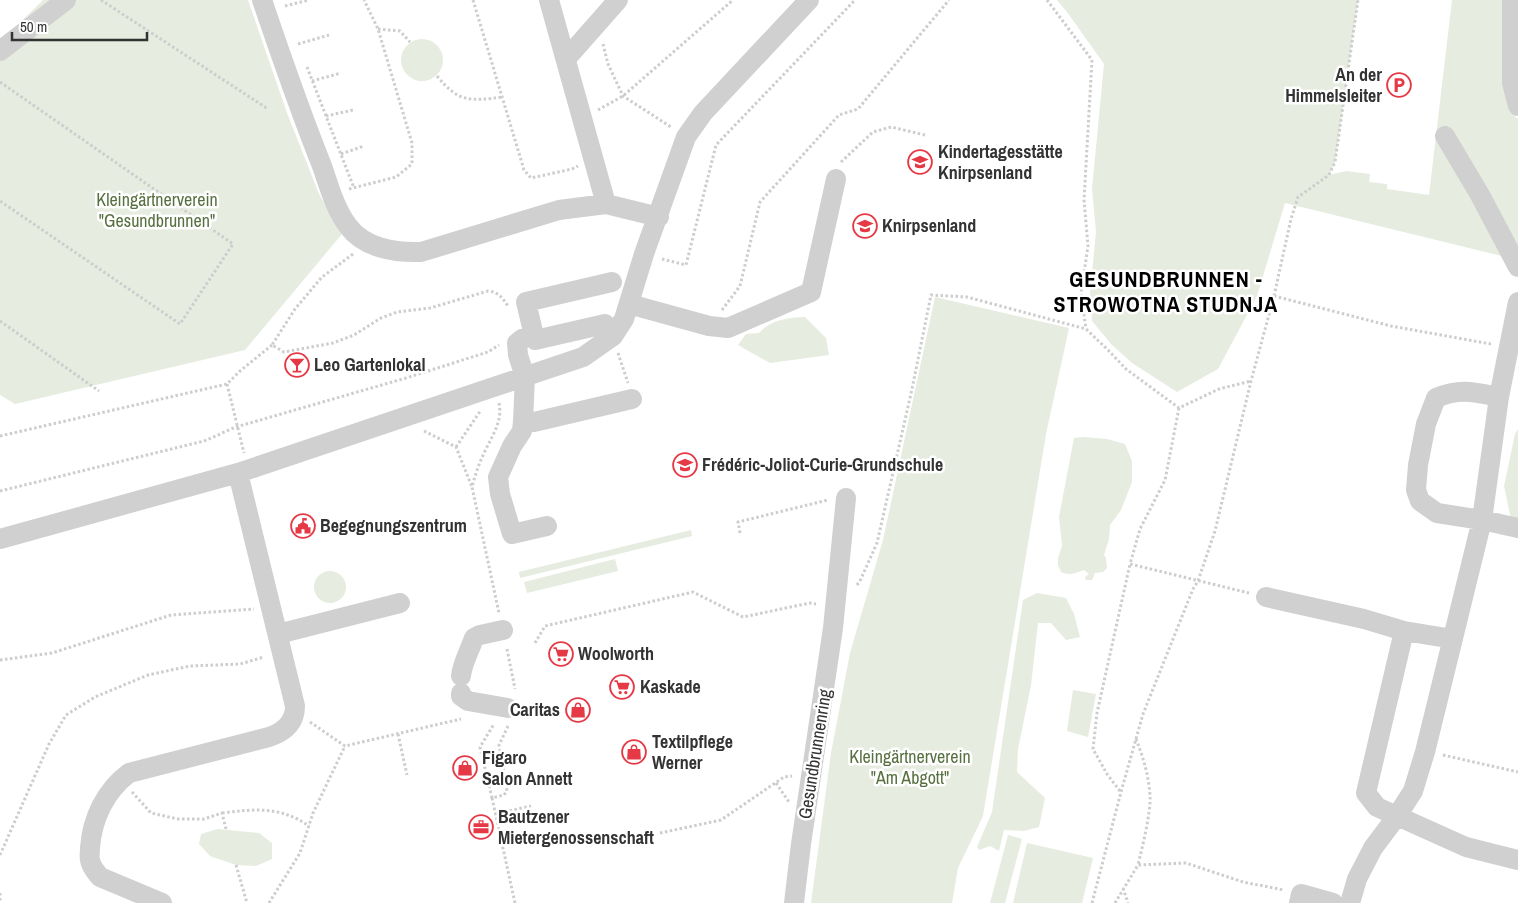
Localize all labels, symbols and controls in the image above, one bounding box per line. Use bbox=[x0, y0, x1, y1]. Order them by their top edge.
scale bar bbox=[12, 10, 148, 42]
text: 50 m bbox=[20, 16, 47, 37]
place label: An der Himmelsleiter bbox=[1285, 62, 1382, 108]
parking icon: An der Himmelsleiter bbox=[1386, 72, 1412, 98]
place label: Kindertagesstätte Knirpsenland bbox=[938, 139, 1063, 185]
school or university icon: Kindertagesstätte Knirpsenland bbox=[907, 149, 933, 175]
park label: Kleingärtnerverein "Gesundbrunnen" bbox=[96, 187, 218, 233]
school or university icon: Knirpsenland bbox=[852, 213, 878, 239]
place label: Knirpsenland bbox=[882, 213, 976, 238]
district label: GESUNDBRUNNEN - STROWOTNA STUDNJA bbox=[1054, 264, 1278, 319]
bar icon: Leo Gartenlokal bbox=[284, 352, 310, 378]
place label: Leo Gartenlokal bbox=[314, 352, 426, 377]
school or university icon: Frédéric-Joliot-Curie-Grundschule bbox=[672, 452, 698, 478]
place label: Frédéric-Joliot-Curie-Grundschule bbox=[702, 452, 943, 477]
public building icon: Begegnungszentrum bbox=[290, 513, 316, 539]
place label: Begegnungszentrum bbox=[320, 513, 467, 538]
supermarket icon: Woolworth bbox=[548, 641, 574, 667]
place label: Woolworth bbox=[578, 641, 654, 666]
supermarket icon: Kaskade bbox=[609, 674, 635, 700]
place label: Kaskade bbox=[640, 674, 701, 699]
street label: Gesundbrunnenring bbox=[792, 686, 837, 821]
place label: Caritas bbox=[510, 697, 560, 722]
shop icon: Caritas bbox=[565, 697, 591, 723]
place label: Textilpflege Werner bbox=[652, 729, 733, 775]
shop icon: Textilpflege Werner bbox=[621, 739, 647, 765]
park label: Kleingärtnerverein "Am Abgott" bbox=[849, 744, 971, 790]
place label: Figaro Salon Annett bbox=[482, 745, 573, 791]
shop icon: Figaro Salon Annett bbox=[452, 755, 478, 781]
place label: Bautzener Mietergenossenschaft bbox=[498, 804, 654, 850]
office icon: Bautzener Mietergenossenschaft bbox=[468, 814, 494, 840]

